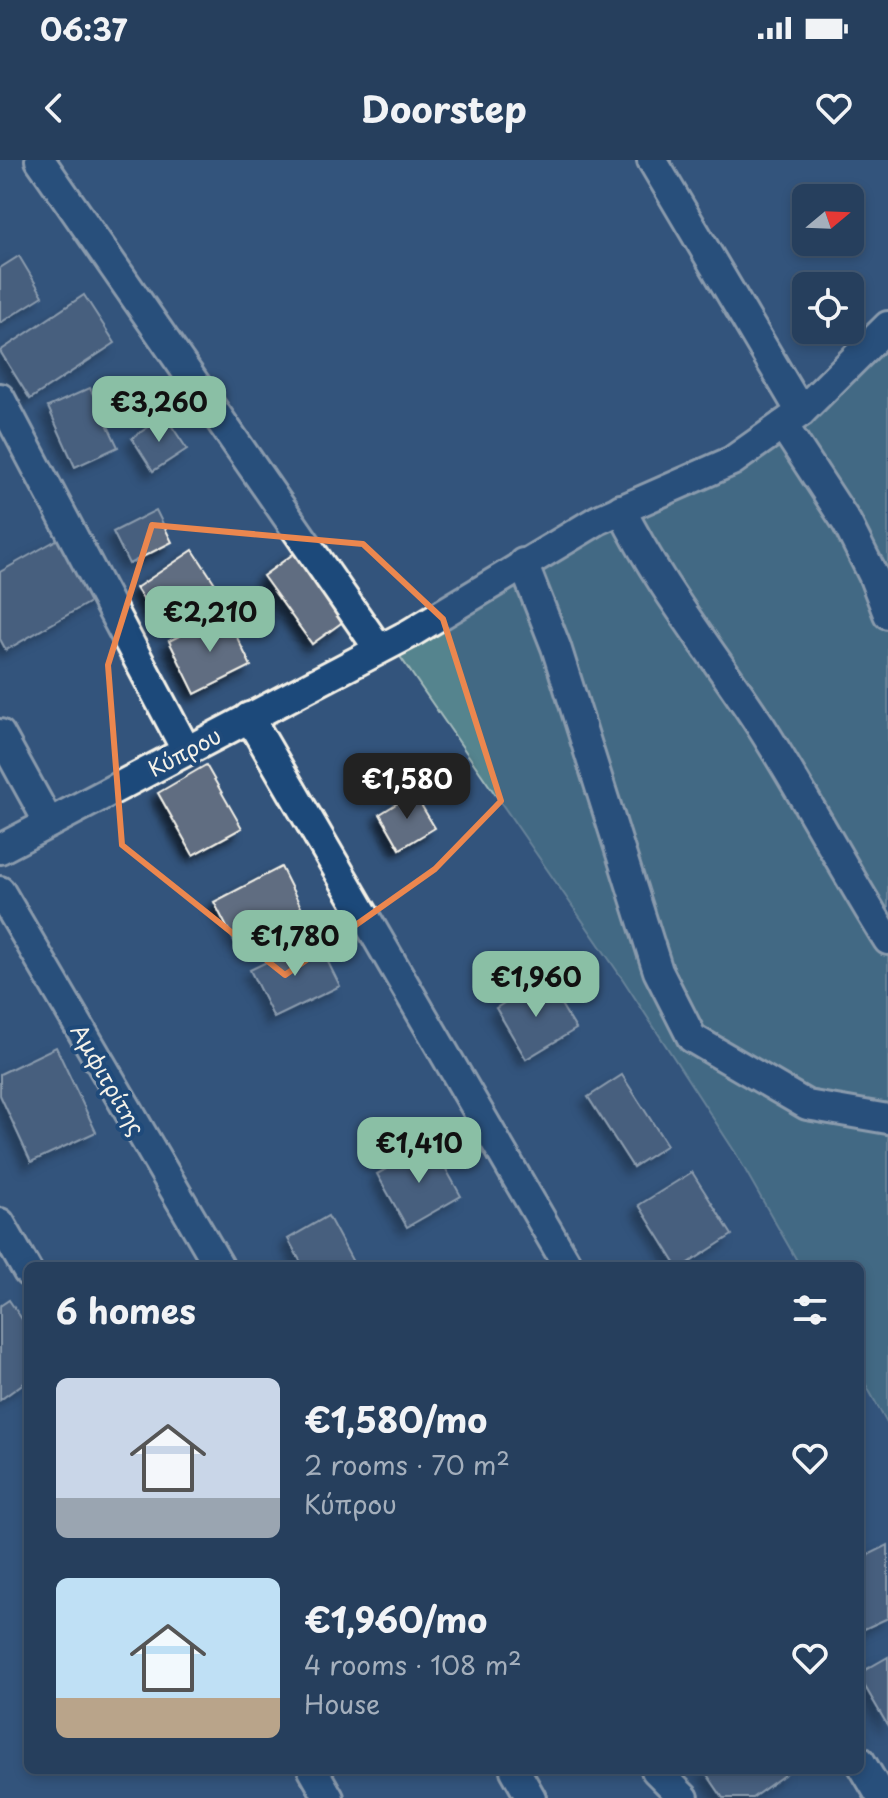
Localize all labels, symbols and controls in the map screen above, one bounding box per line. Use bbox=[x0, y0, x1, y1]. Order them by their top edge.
text: 06:37 bbox=[40, 6, 127, 51]
text: Doorstep bbox=[361, 81, 527, 135]
icon: back bbox=[32, 86, 76, 130]
icon: heart bbox=[812, 86, 856, 130]
north arrow bbox=[792, 184, 864, 256]
map controls bbox=[792, 184, 864, 344]
button: locate bbox=[792, 272, 864, 344]
pin: €3,260 bbox=[94, 376, 224, 444]
text: €3,260 bbox=[110, 382, 208, 421]
pin: €2,210 bbox=[145, 586, 275, 654]
text: €2,210 bbox=[163, 592, 257, 631]
street label: Κύπρου bbox=[142, 718, 226, 784]
pin: €1,580 bbox=[342, 753, 472, 821]
text: €1,580 bbox=[361, 759, 453, 798]
pin: €1,780 bbox=[230, 910, 360, 978]
text: €1,780 bbox=[250, 916, 340, 955]
pin: €1,960 bbox=[471, 951, 601, 1019]
text: €1,960 bbox=[490, 957, 582, 996]
street label: Αμφιτρίτης bbox=[64, 1017, 154, 1141]
pin: €1,410 bbox=[354, 1117, 484, 1185]
text: €1,410 bbox=[375, 1123, 463, 1162]
text: 6 homes bbox=[56, 1284, 196, 1336]
icon: filters bbox=[788, 1288, 832, 1332]
text: €1,580/mo bbox=[304, 1393, 487, 1445]
icon: home bbox=[120, 1410, 216, 1506]
icon: heart bbox=[788, 1436, 832, 1480]
text: 2 rooms · 70 m² bbox=[304, 1445, 510, 1484]
text: Κύπρου bbox=[304, 1484, 397, 1523]
text: €1,960/mo bbox=[304, 1593, 487, 1645]
icon: home bbox=[120, 1610, 216, 1706]
icon: heart bbox=[788, 1636, 832, 1680]
text: 4 rooms · 108 m² bbox=[304, 1645, 522, 1684]
text: House bbox=[304, 1684, 380, 1723]

